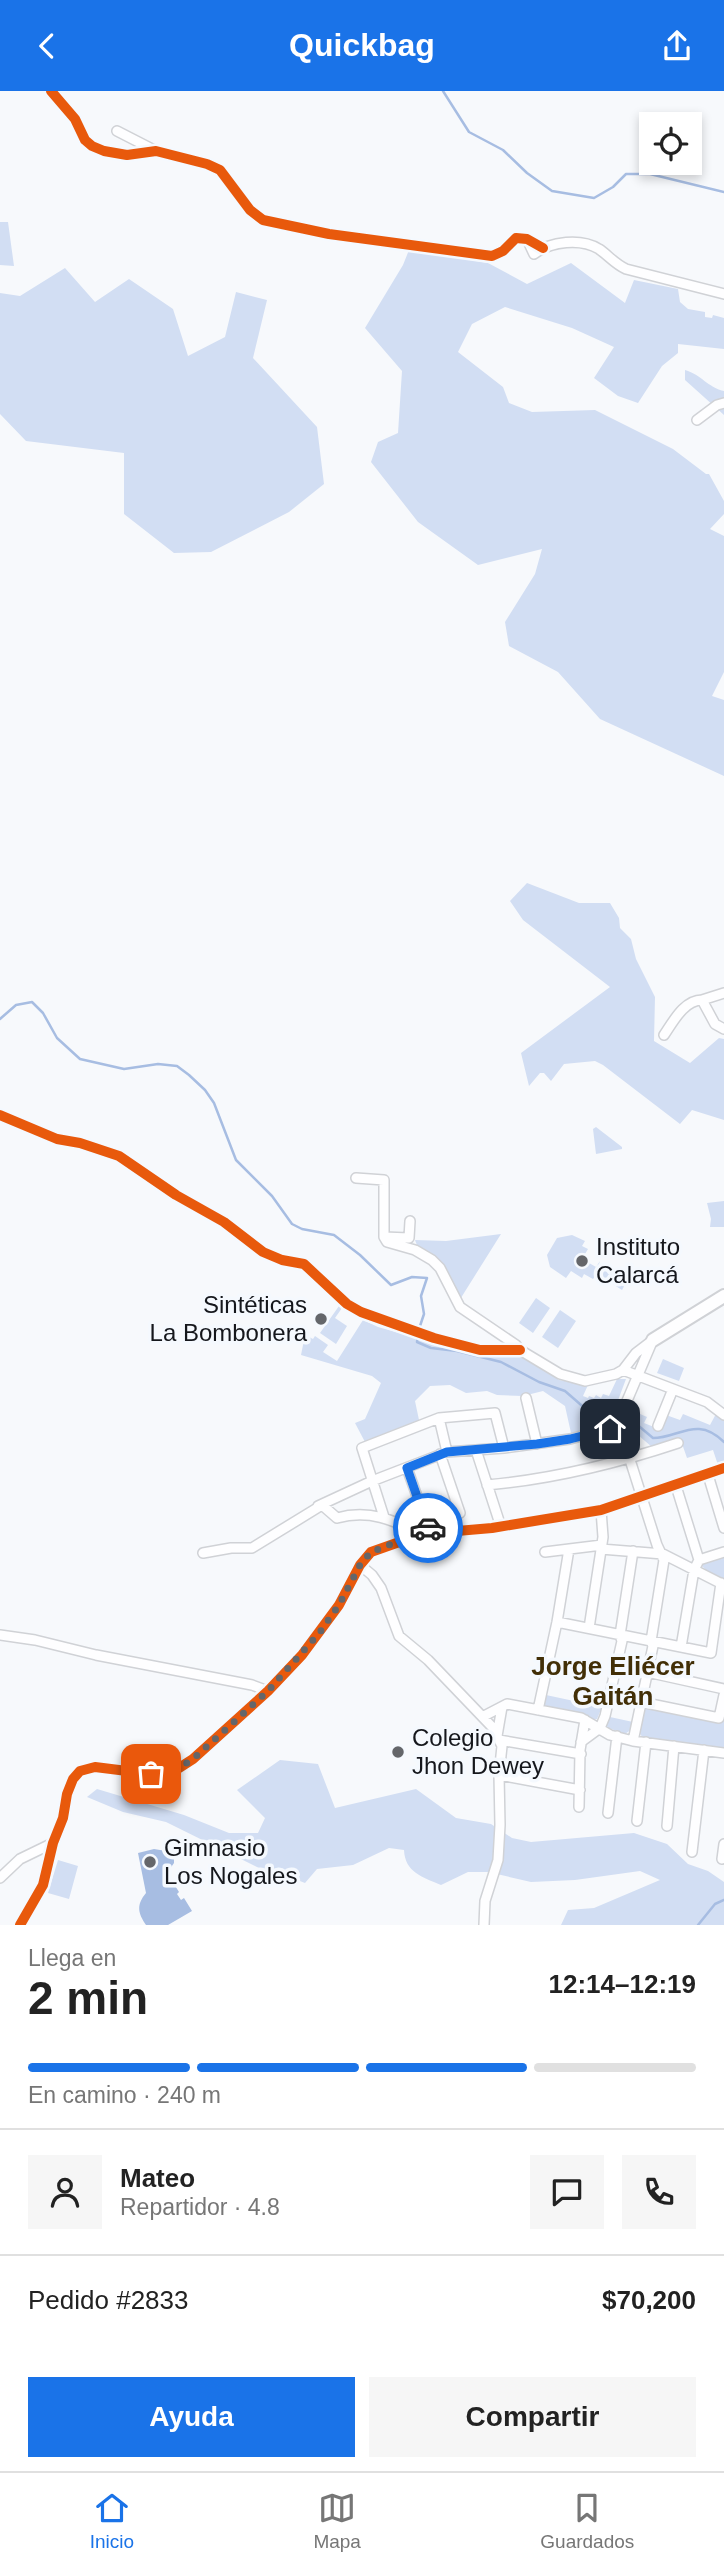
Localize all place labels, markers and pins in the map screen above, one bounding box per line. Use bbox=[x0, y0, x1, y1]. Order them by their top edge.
place label: Instituto Calarcá bbox=[596, 1233, 680, 1288]
marker: Instituto Calarcá bbox=[574, 1253, 590, 1269]
place label: Sintéticas La Bombonera bbox=[150, 1291, 308, 1346]
marker: Sintéticas La Bombonera bbox=[313, 1311, 329, 1327]
pin bbox=[580, 1399, 640, 1459]
place label: Colegio Jhon Dewey bbox=[412, 1724, 544, 1779]
pin bbox=[121, 1744, 181, 1804]
marker: Colegio Jhon Dewey bbox=[390, 1744, 406, 1760]
place label: Gimnasio Los Nogales bbox=[164, 1834, 297, 1889]
marker: Gimnasio Los Nogales bbox=[142, 1854, 158, 1870]

